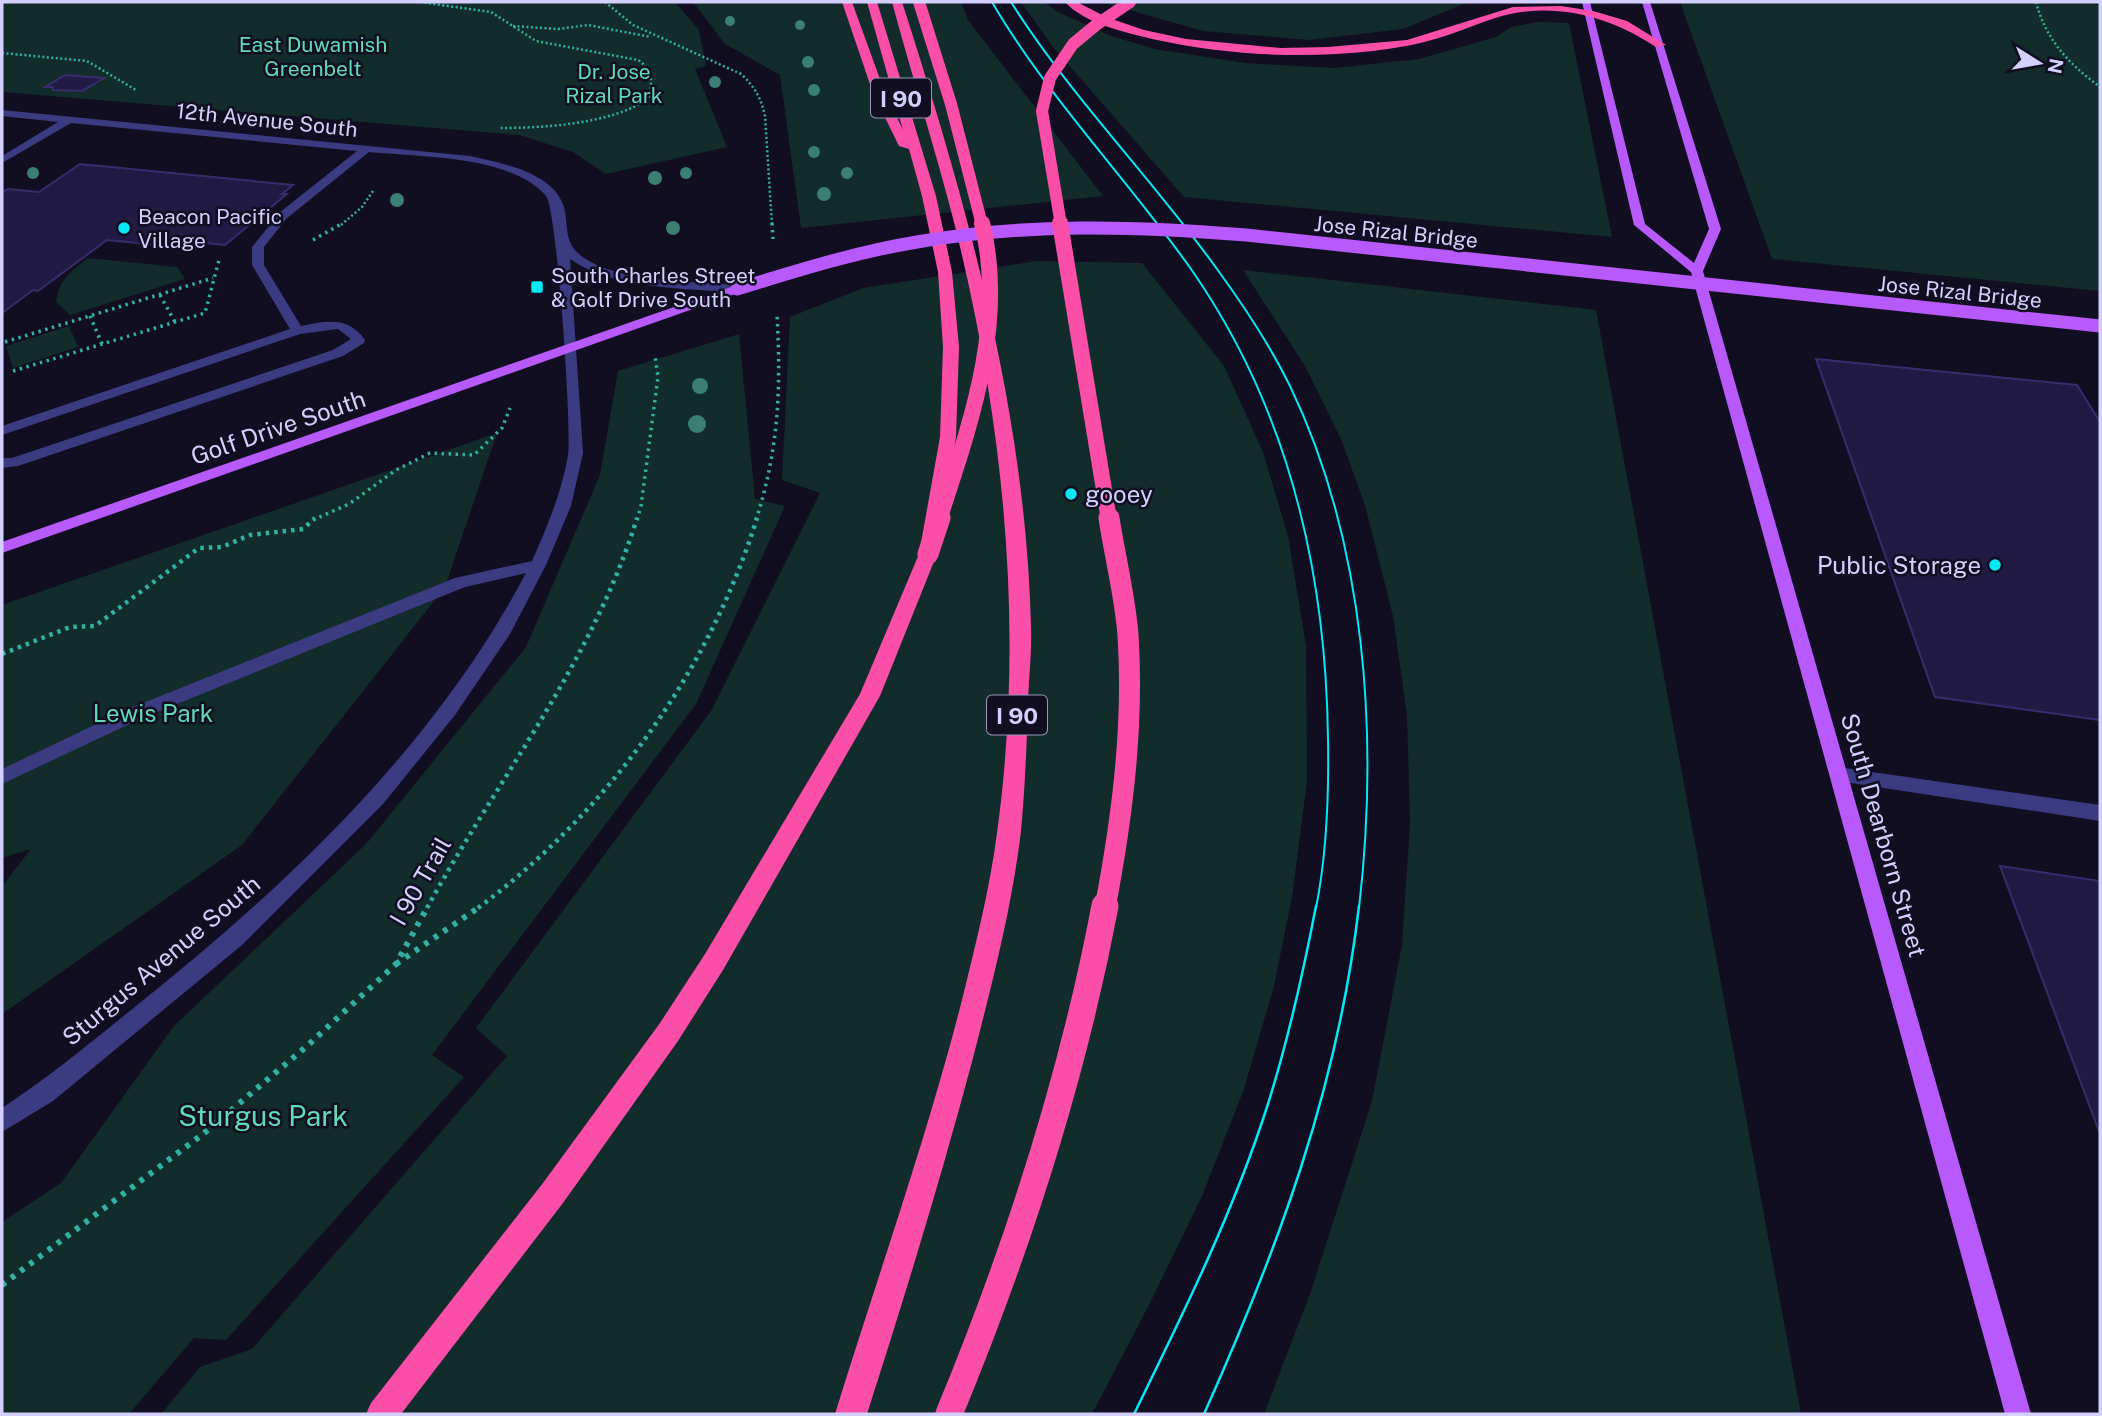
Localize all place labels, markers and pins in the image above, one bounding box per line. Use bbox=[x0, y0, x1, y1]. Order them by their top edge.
place label: Beacon Pacific Village bbox=[138, 204, 282, 253]
marker: Beacon Pacific Village bbox=[116, 220, 132, 236]
place label: South Charles Street & Golf Drive South bbox=[551, 263, 756, 312]
marker: South Charles Street & Golf Drive South bbox=[529, 279, 545, 295]
place label: gooey bbox=[1085, 480, 1153, 508]
marker: gooey bbox=[1063, 486, 1079, 502]
place label: Public Storage bbox=[1817, 551, 1981, 579]
marker: Public Storage bbox=[1987, 557, 2003, 573]

